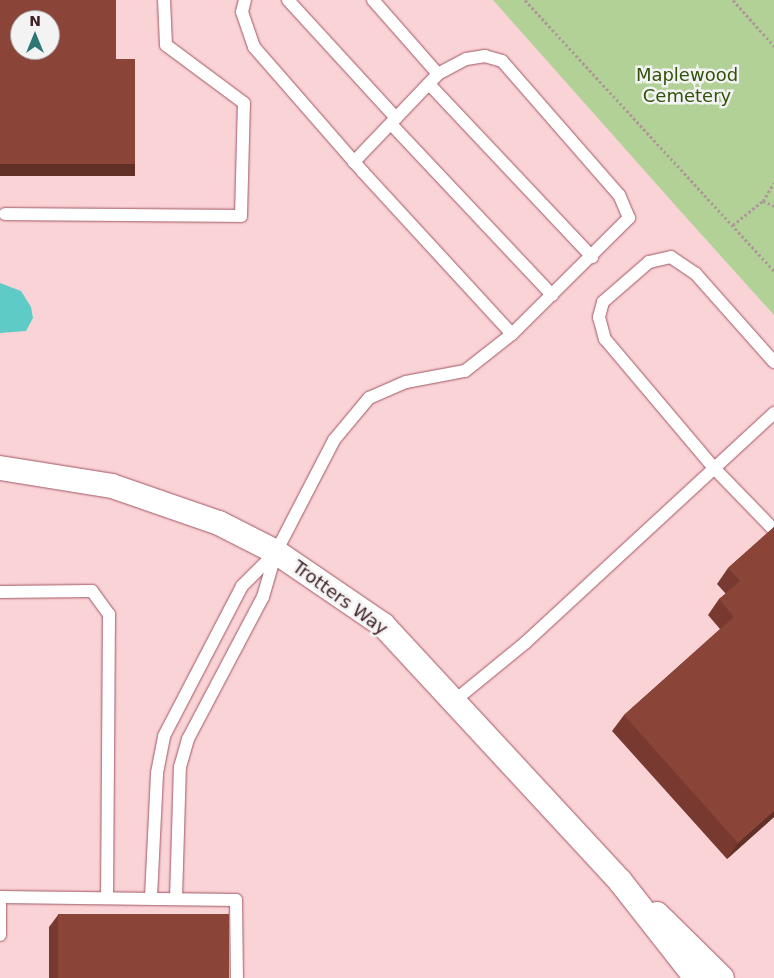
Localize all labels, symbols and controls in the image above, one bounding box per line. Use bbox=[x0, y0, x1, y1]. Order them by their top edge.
north arrow bbox=[10, 10, 60, 60]
text: N bbox=[29, 13, 41, 29]
park label: Maplewood Cemetery bbox=[636, 65, 738, 108]
street label: Trotters Way bbox=[288, 556, 392, 640]

